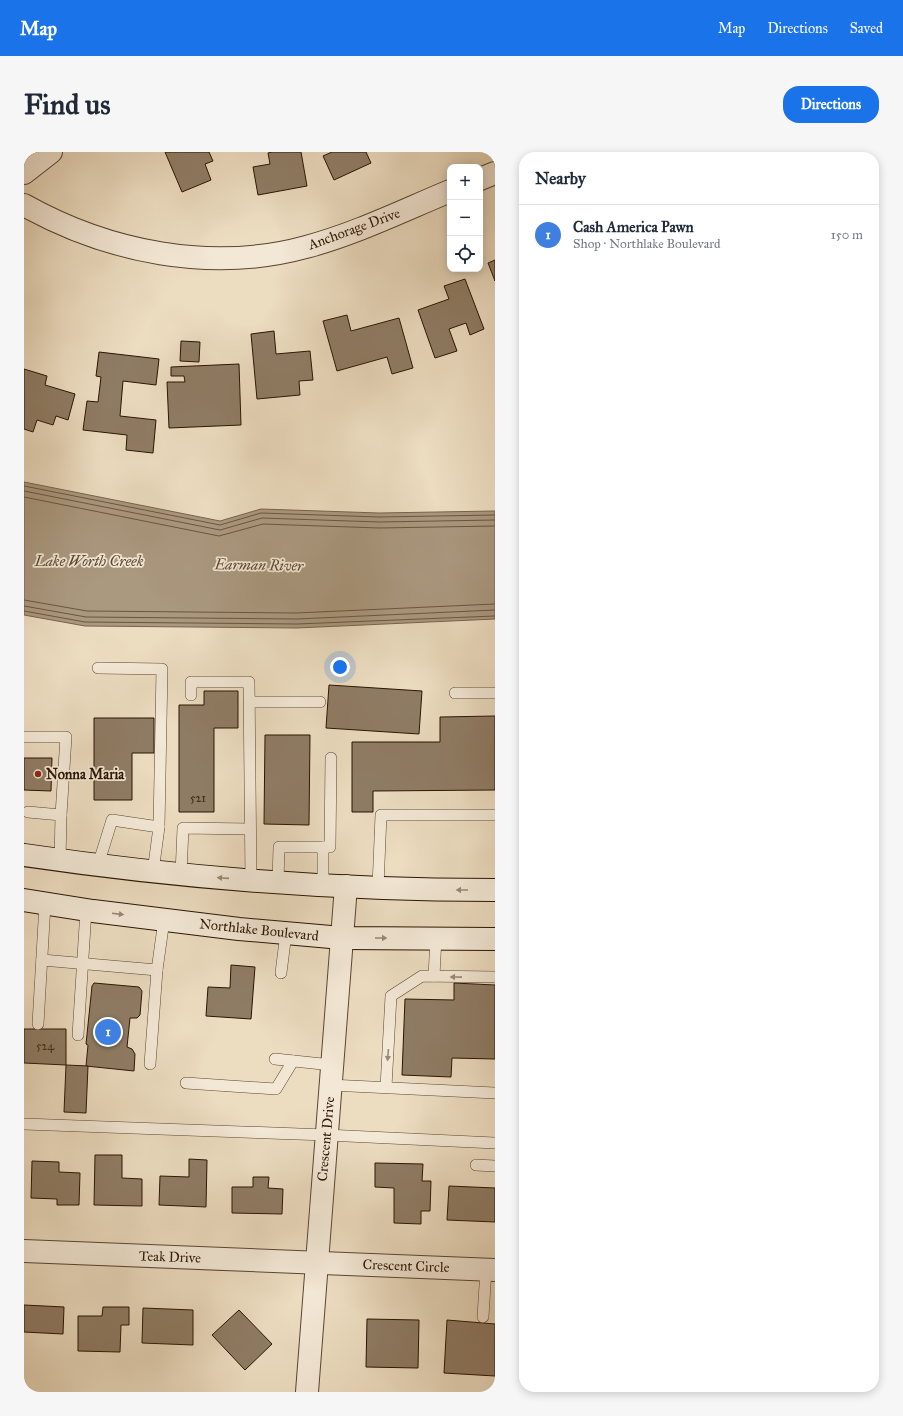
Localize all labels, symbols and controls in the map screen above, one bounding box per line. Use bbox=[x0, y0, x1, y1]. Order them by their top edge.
text: Map bbox=[20, 17, 57, 40]
text: Map bbox=[718, 20, 745, 37]
text: Directions bbox=[767, 20, 828, 37]
text: Saved bbox=[850, 20, 883, 37]
button: Directions bbox=[783, 86, 879, 123]
text: Find us bbox=[24, 87, 110, 122]
map controls bbox=[447, 164, 483, 272]
button: + bbox=[447, 164, 483, 200]
text: Nearby bbox=[535, 168, 586, 189]
button: − bbox=[447, 200, 483, 236]
street label: Anchorage Drive bbox=[305, 204, 402, 254]
text: Cash America Pawn bbox=[573, 218, 694, 236]
text: 1 bbox=[545, 227, 551, 243]
text: 150 m bbox=[831, 227, 863, 243]
button: locate bbox=[447, 236, 483, 272]
text: Shop · Northlake Boulevard bbox=[573, 236, 721, 252]
water label: Lake Worth Creek bbox=[34, 552, 144, 570]
water label: Earman River bbox=[213, 555, 304, 575]
your location bbox=[330, 657, 350, 677]
place label: Nonna Maria bbox=[46, 766, 125, 783]
marker: Nonna Maria bbox=[33, 769, 43, 779]
house number: 521 bbox=[190, 791, 206, 805]
one-way arrow bbox=[217, 875, 229, 882]
one-way arrow bbox=[455, 887, 468, 893]
one-way arrow bbox=[112, 911, 124, 918]
street label: Northlake Boulevard bbox=[199, 915, 319, 945]
one-way arrow bbox=[375, 935, 388, 941]
one-way arrow bbox=[449, 974, 462, 980]
pin: 1 bbox=[95, 1017, 121, 1047]
house number: 524 bbox=[36, 1039, 54, 1053]
one-way arrow bbox=[384, 1049, 391, 1061]
street label: Crescent Drive bbox=[314, 1096, 338, 1182]
street label: Teak Drive bbox=[139, 1247, 201, 1267]
street label: Crescent Circle bbox=[362, 1256, 450, 1276]

